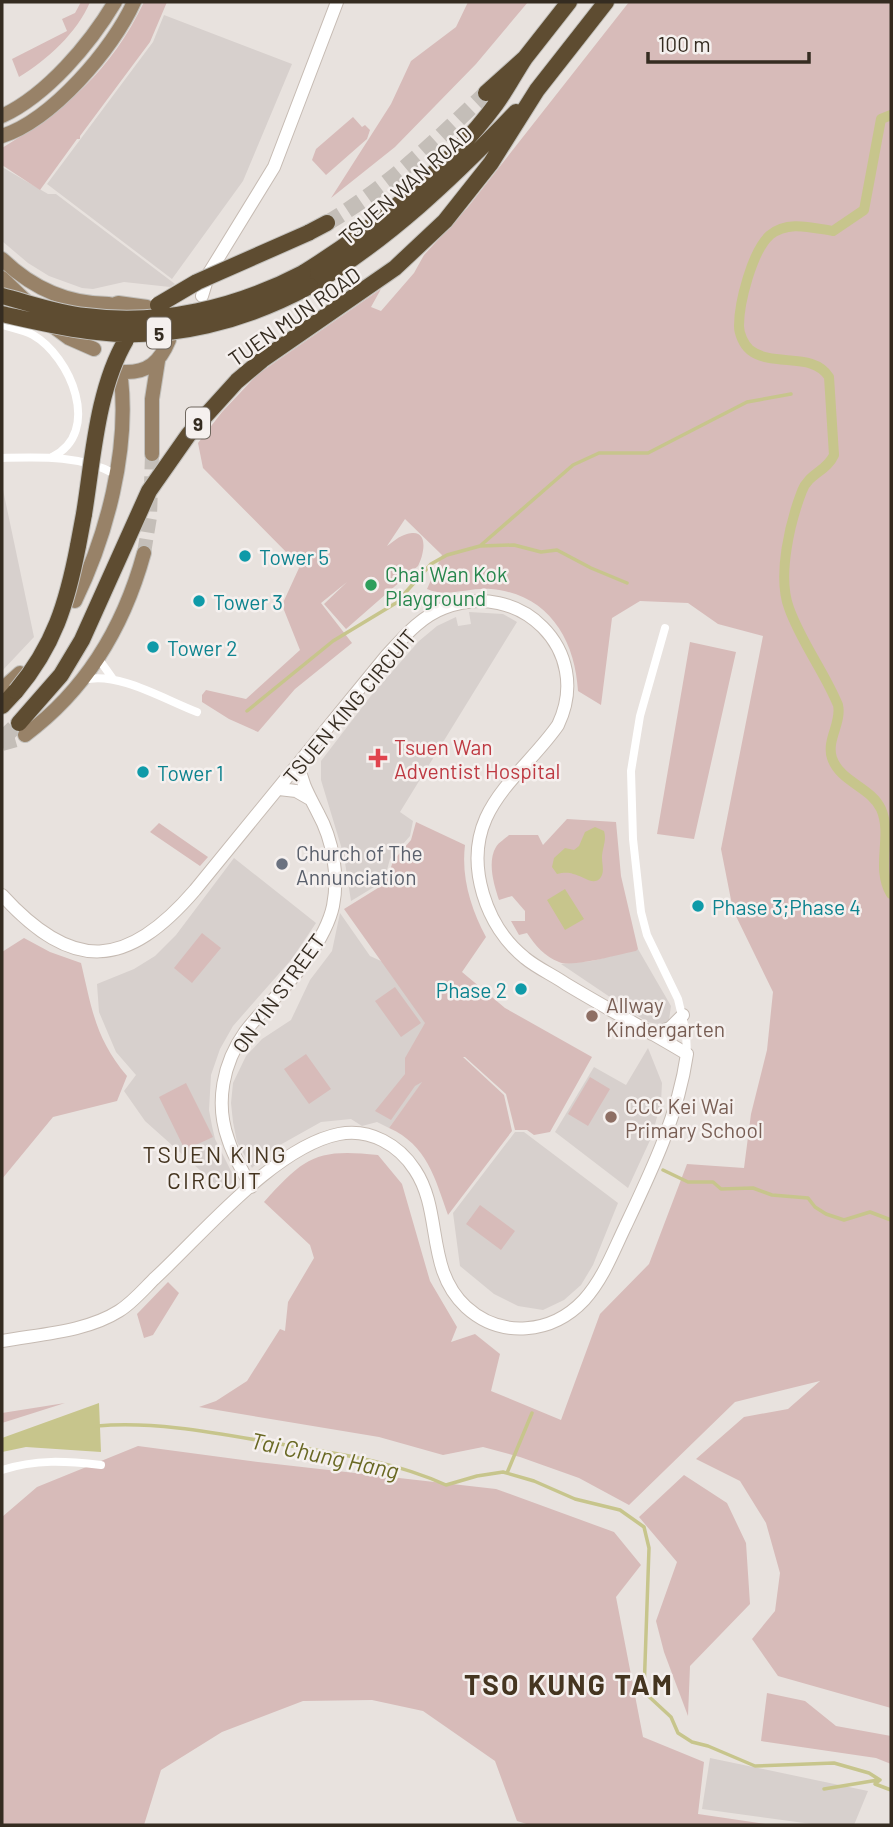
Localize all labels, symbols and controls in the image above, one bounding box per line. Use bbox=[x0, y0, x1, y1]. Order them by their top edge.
scale bar bbox=[648, 21, 809, 65]
text: 100 m bbox=[658, 31, 711, 56]
street label: TSUEN WAN ROAD bbox=[333, 120, 477, 250]
street label: TUEN MUN ROAD bbox=[223, 261, 365, 371]
road number: 5 bbox=[147, 318, 171, 348]
road number: 9 bbox=[186, 408, 210, 438]
place label: Tower 5 bbox=[259, 544, 329, 569]
marker: Tower 5 bbox=[237, 548, 253, 564]
place label: Chai Wan Kok Playground bbox=[385, 561, 508, 610]
marker: Chai Wan Kok Playground bbox=[363, 577, 379, 593]
place label: Tower 3 bbox=[213, 589, 283, 614]
marker: Tower 3 bbox=[191, 593, 207, 609]
street label: TSUEN KING CIRCUIT bbox=[277, 624, 421, 788]
place label: Tower 2 bbox=[167, 635, 238, 660]
marker: Tower 2 bbox=[145, 639, 161, 655]
place label: Tsuen Wan Adventist Hospital bbox=[394, 734, 560, 783]
marker: Tsuen Wan Adventist Hospital bbox=[368, 748, 388, 768]
place label: Tower 1 bbox=[157, 760, 224, 785]
marker: Tower 1 bbox=[135, 764, 151, 780]
place label: Church of The Annunciation bbox=[296, 840, 423, 889]
marker: Church of The Annunciation bbox=[274, 856, 290, 872]
place label: Phase 3;Phase 4 bbox=[712, 894, 861, 919]
marker: Phase 3;Phase 4 bbox=[690, 898, 706, 914]
street label: ON YIN STREET bbox=[226, 929, 330, 1057]
place label: Phase 2 bbox=[436, 977, 507, 1002]
marker: Phase 2 bbox=[513, 981, 529, 997]
place label: Allway Kindergarten bbox=[606, 992, 725, 1041]
marker: Allway Kindergarten bbox=[584, 1008, 600, 1024]
place label: CCC Kei Wai Primary School bbox=[625, 1093, 763, 1142]
marker: CCC Kei Wai Primary School bbox=[603, 1109, 619, 1125]
district label: TSUEN KING CIRCUIT bbox=[142, 1140, 288, 1194]
water label: Tai Chung Hang bbox=[249, 1426, 402, 1484]
district label: TSO KUNG TAM bbox=[464, 1667, 674, 1701]

